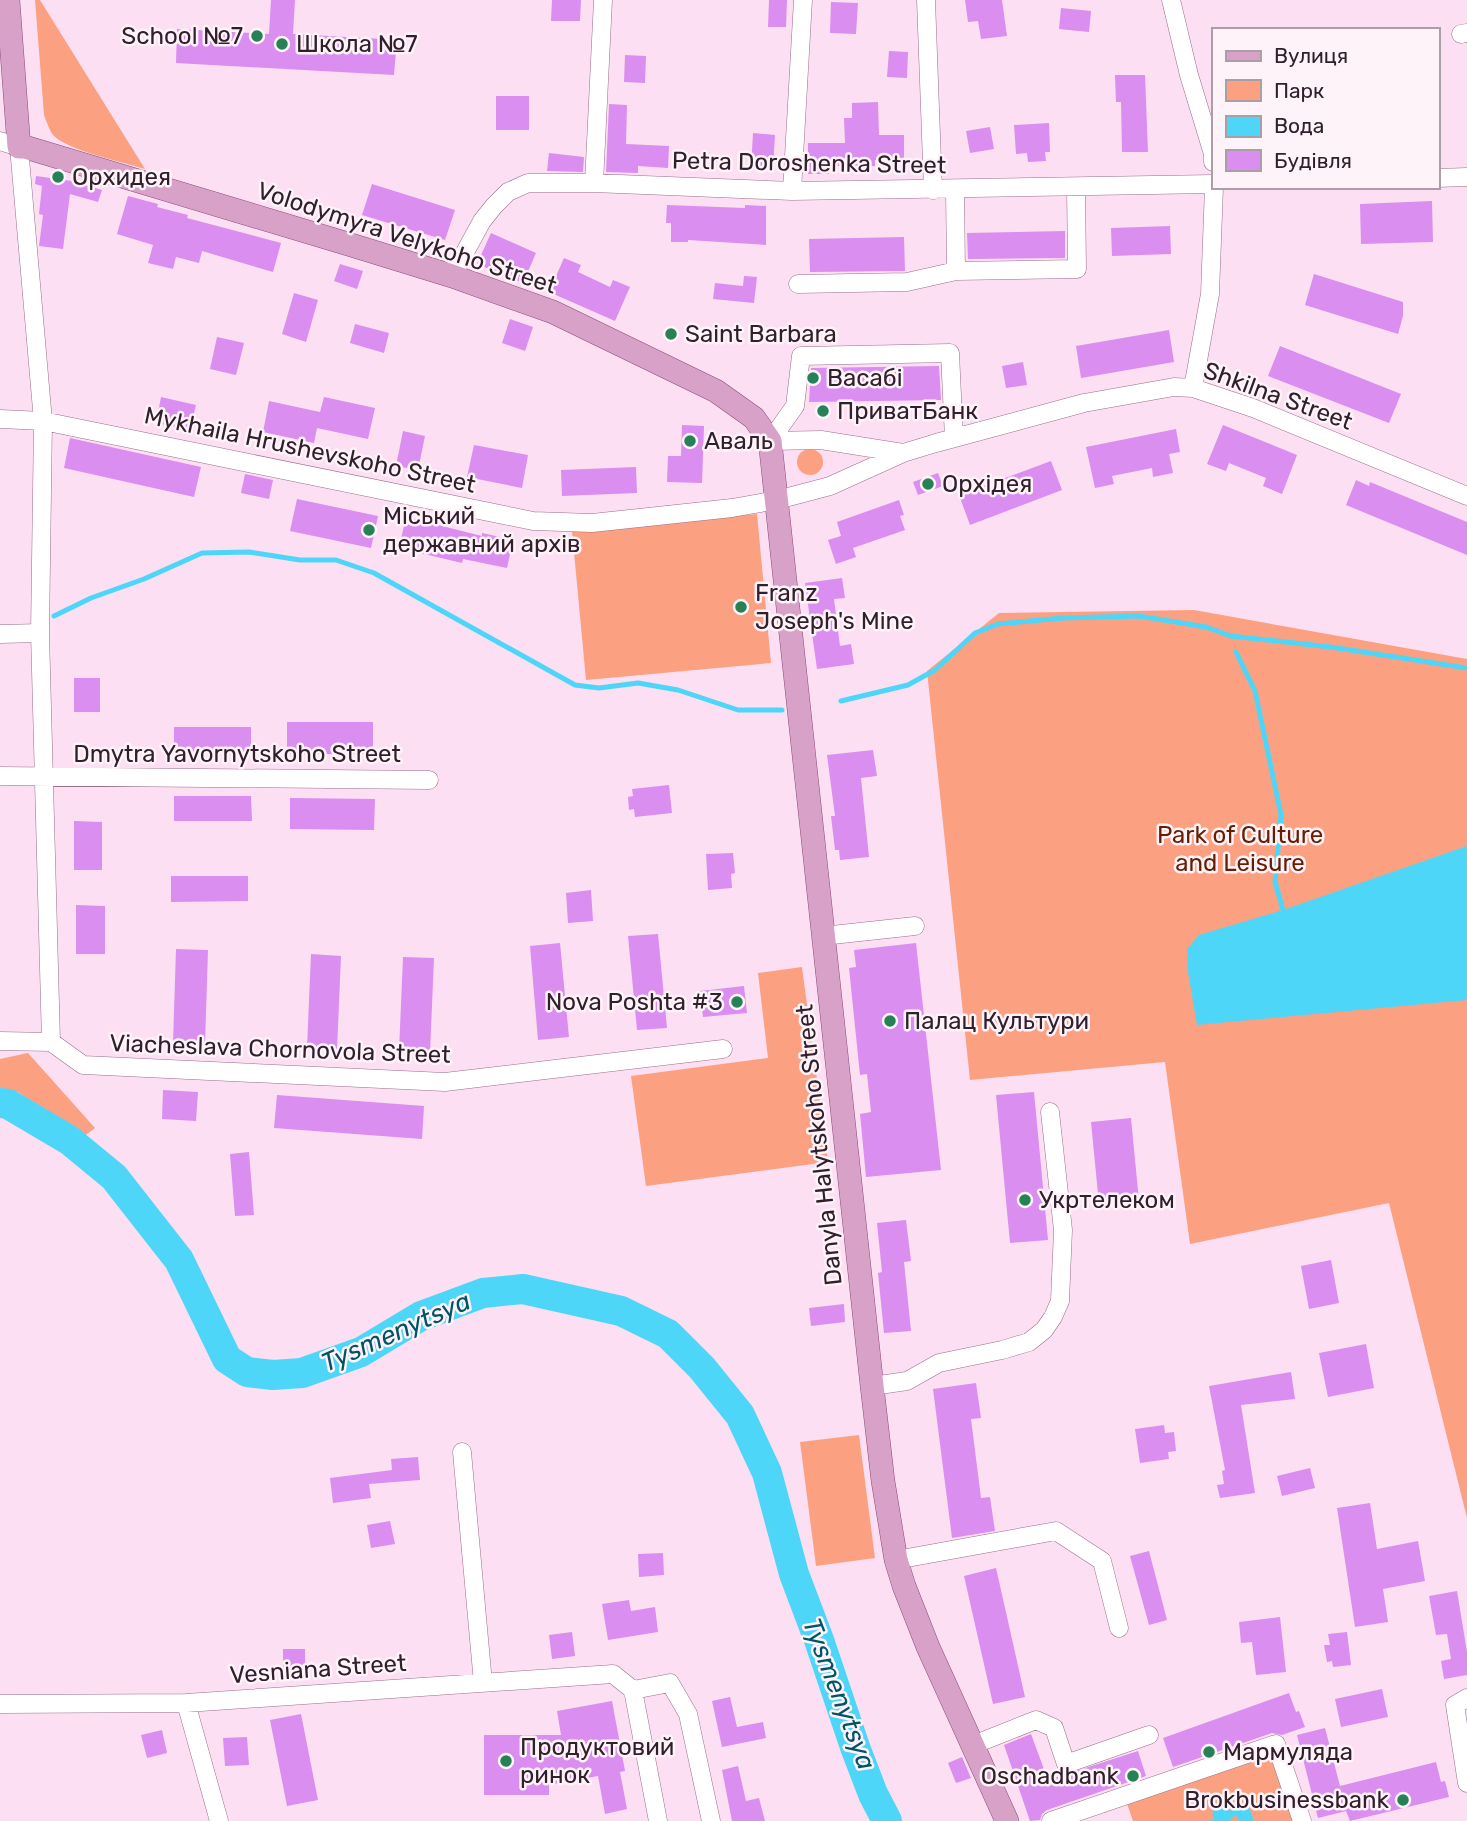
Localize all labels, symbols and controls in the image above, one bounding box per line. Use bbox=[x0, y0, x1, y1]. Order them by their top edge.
place label: School №7 bbox=[121, 22, 243, 50]
marker: School №7 bbox=[249, 28, 265, 44]
legend bbox=[1212, 28, 1439, 189]
place label: Школа №7 bbox=[296, 30, 418, 58]
marker: Школа №7 bbox=[274, 36, 290, 52]
text: Вулиця bbox=[1274, 43, 1348, 68]
text: Парк bbox=[1274, 78, 1324, 103]
text: Вода bbox=[1274, 113, 1324, 138]
street label: Petra Doroshenka Street bbox=[672, 147, 946, 179]
text: Будівля bbox=[1274, 148, 1352, 173]
place label: Орхидея bbox=[72, 163, 171, 191]
marker: Орхидея bbox=[50, 169, 66, 185]
street label: Volodymyra Velykoho Street bbox=[254, 176, 560, 300]
place label: Saint Barbara bbox=[685, 320, 837, 348]
marker: Saint Barbara bbox=[663, 326, 679, 342]
street label: Shkilna Street bbox=[1200, 356, 1356, 436]
place label: Васабі bbox=[827, 364, 903, 392]
marker: Васабі bbox=[805, 370, 821, 386]
place label: ПриватБанк bbox=[837, 397, 978, 425]
street label: Mykhaila Hrushevskoho Street bbox=[142, 401, 478, 499]
marker: ПриватБанк bbox=[815, 403, 831, 419]
place label: Аваль bbox=[704, 427, 773, 455]
marker: Аваль bbox=[682, 433, 698, 449]
place label: Орхідея bbox=[942, 470, 1032, 498]
marker: Орхідея bbox=[920, 476, 936, 492]
place label: Міський державний архів bbox=[383, 502, 581, 558]
marker: Міський державний архів bbox=[361, 522, 377, 538]
place label: Franz Joseph's Mine bbox=[755, 579, 914, 635]
marker: Franz Joseph's Mine bbox=[733, 599, 749, 615]
street label: Dmytra Yavornytskoho Street bbox=[73, 740, 401, 768]
park label: Park of Culture and Leisure bbox=[1157, 821, 1323, 877]
place label: Nova Poshta #3 bbox=[546, 988, 723, 1016]
marker: Nova Poshta #3 bbox=[729, 994, 745, 1010]
street label: Danyla Halytskoho Street bbox=[790, 1003, 848, 1287]
place label: Палац Культури bbox=[904, 1007, 1089, 1035]
marker: Палац Культури bbox=[882, 1013, 898, 1029]
street label: Viacheslava Chornovola Street bbox=[109, 1029, 451, 1069]
place label: Укртелеком bbox=[1039, 1186, 1175, 1214]
marker: Укртелеком bbox=[1017, 1192, 1033, 1208]
water label: Tysmenytsya bbox=[317, 1285, 475, 1379]
water label: Tysmenytsya bbox=[796, 1614, 882, 1774]
street label: Vesniana Street bbox=[229, 1649, 407, 1689]
place label: Продуктовий ринок bbox=[520, 1733, 674, 1789]
place label: Мармуляда bbox=[1223, 1738, 1353, 1766]
marker: Мармуляда bbox=[1201, 1744, 1217, 1760]
marker: Продуктовий ринок bbox=[498, 1753, 514, 1769]
place label: Oschadbank bbox=[981, 1762, 1120, 1790]
marker: Oschadbank bbox=[1125, 1768, 1141, 1784]
place label: Brokbusinessbank bbox=[1184, 1786, 1390, 1814]
marker: Brokbusinessbank bbox=[1395, 1792, 1411, 1808]

